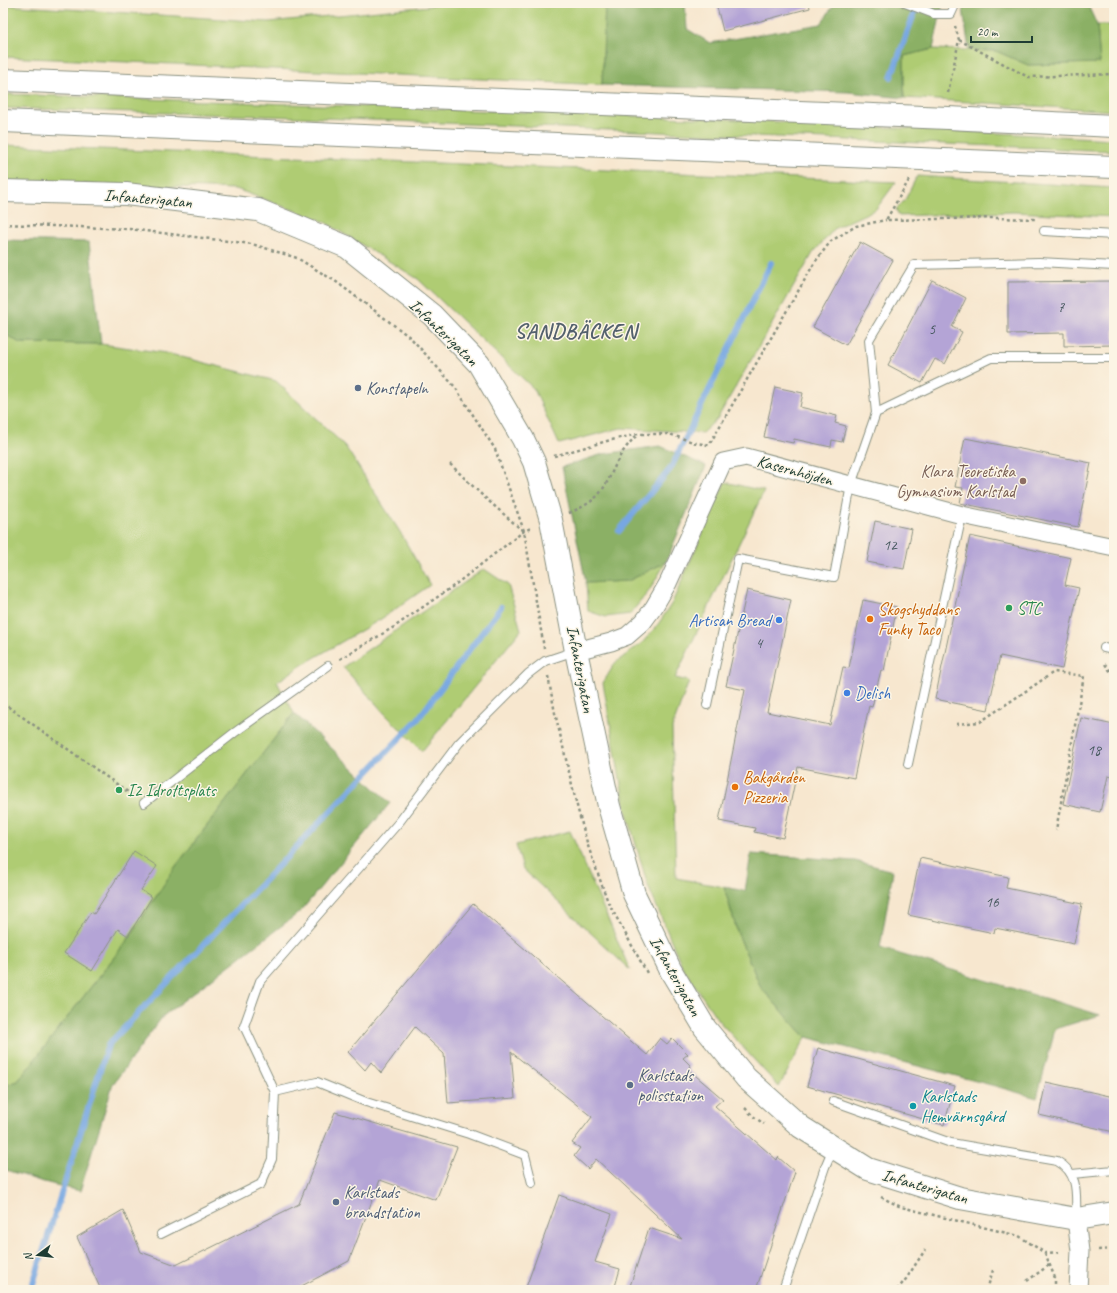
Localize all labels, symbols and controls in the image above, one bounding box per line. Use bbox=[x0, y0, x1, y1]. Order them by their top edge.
scale bar bbox=[971, 18, 1032, 44]
text: 20 m bbox=[977, 24, 999, 40]
street label: Infanterigatan bbox=[103, 184, 193, 213]
street label: Infanterigatan bbox=[405, 294, 483, 371]
house number: 7 bbox=[1058, 298, 1066, 317]
district label: SANDBÄCKEN bbox=[515, 318, 640, 344]
house number: 5 bbox=[929, 320, 937, 339]
place label: Konstapeln bbox=[366, 378, 429, 399]
marker: Konstapeln bbox=[353, 383, 363, 393]
street label: Kasernhöjden bbox=[755, 450, 836, 491]
place label: Klara Teoretiska Gymnasium Karlstad bbox=[897, 461, 1017, 502]
marker: Klara Teoretiska Gymnasium Karlstad bbox=[1018, 476, 1028, 486]
house number: 12 bbox=[883, 536, 898, 555]
place label: STC bbox=[1017, 598, 1043, 619]
place label: Skogshyddans Funky Taco bbox=[878, 599, 961, 640]
marker: STC bbox=[1004, 603, 1014, 613]
place label: Artisan Bread bbox=[689, 610, 773, 631]
marker: Skogshyddans Funky Taco bbox=[865, 614, 875, 624]
marker: Artisan Bread bbox=[774, 615, 784, 625]
street label: Infanterigatan bbox=[562, 624, 599, 715]
house number: 4 bbox=[756, 634, 764, 653]
place label: Delish bbox=[855, 683, 891, 704]
marker: Delish bbox=[842, 688, 852, 698]
house number: 18 bbox=[1087, 741, 1102, 760]
place label: Bakgården Pizzeria bbox=[743, 767, 806, 808]
place label: I2 Idrottsplats bbox=[127, 780, 218, 801]
marker: Bakgården Pizzeria bbox=[730, 782, 740, 792]
marker: I2 Idrottsplats bbox=[114, 785, 124, 795]
house number: 16 bbox=[985, 893, 1000, 912]
street label: Infanterigatan bbox=[645, 933, 706, 1020]
place label: Karlstads polisstation bbox=[638, 1065, 704, 1106]
marker: Karlstads polisstation bbox=[625, 1080, 635, 1090]
place label: Karlstads Hemvärnsgård bbox=[921, 1086, 1008, 1127]
marker: Karlstads Hemvärnsgård bbox=[908, 1101, 918, 1111]
street label: Infanterigatan bbox=[880, 1164, 971, 1209]
place label: Karlstads brandstation bbox=[344, 1182, 420, 1223]
marker: Karlstads brandstation bbox=[331, 1197, 341, 1207]
north arrow bbox=[18, 1235, 58, 1275]
text: N bbox=[20, 1250, 36, 1263]

